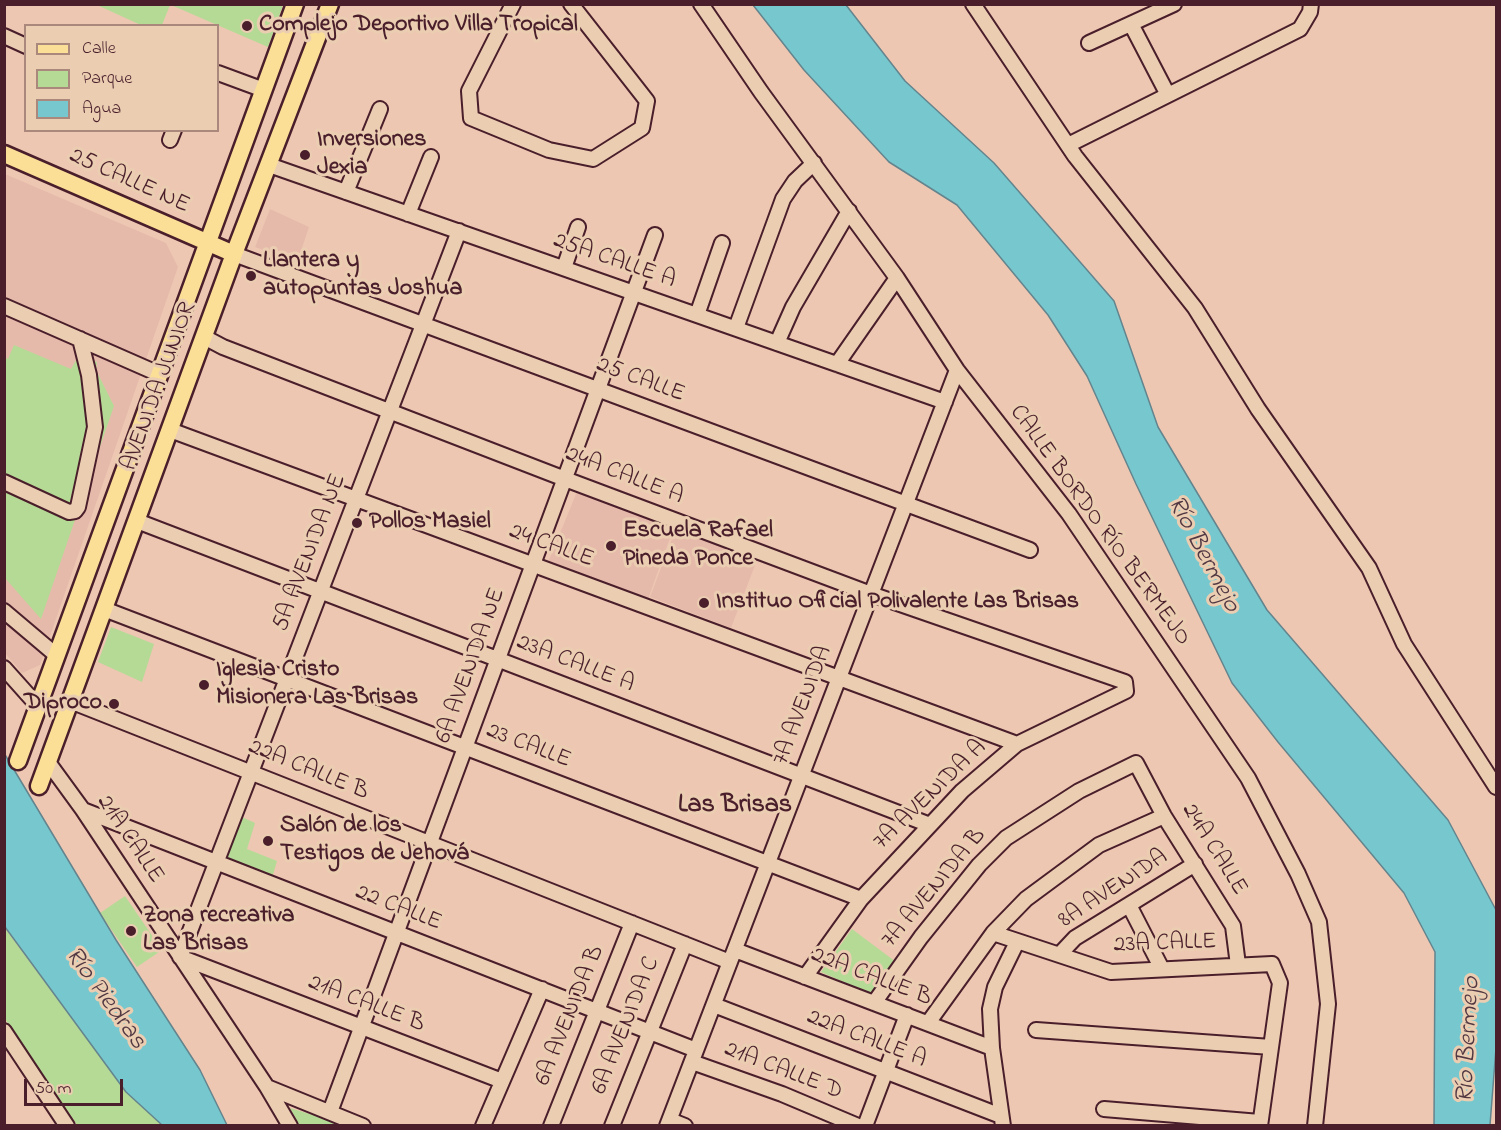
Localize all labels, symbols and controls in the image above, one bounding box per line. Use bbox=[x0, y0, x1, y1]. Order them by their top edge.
place label: Complejo Deportivo Villa Tropical bbox=[259, 12, 578, 40]
marker: Complejo Deportivo Villa Tropical bbox=[240, 19, 254, 33]
legend bbox=[24, 24, 219, 132]
text: Calle bbox=[82, 36, 116, 62]
text: Parque bbox=[82, 66, 132, 92]
text: Agua bbox=[82, 96, 121, 122]
place label: Inversiones Jexia bbox=[317, 127, 426, 183]
street label: 25 CALLE NE bbox=[64, 143, 194, 221]
marker: Inversiones Jexia bbox=[298, 148, 312, 162]
street label: 25A CALLE A bbox=[549, 228, 679, 296]
place label: Llantera y autopuntas Joshua bbox=[263, 248, 462, 304]
marker: Llantera y autopuntas Joshua bbox=[244, 269, 258, 283]
street label: AVENIDA JUNIOR bbox=[116, 299, 204, 475]
street label: 25 CALLE bbox=[592, 352, 688, 410]
street label: CALLE BORDO RÍO BERMEJO bbox=[1002, 400, 1196, 652]
street label: 24A CALLE A bbox=[561, 441, 687, 513]
street label: 5A AVENIDA NE bbox=[268, 470, 354, 636]
water label: Río Bermejo bbox=[1158, 492, 1246, 618]
place label: Pollos Masiel bbox=[369, 509, 491, 537]
marker: Pollos Masiel bbox=[350, 516, 364, 530]
street label: 24 CALLE bbox=[505, 518, 597, 576]
place label: Escuela Rafael Pineda Ponce bbox=[623, 518, 773, 574]
marker: Escuela Rafael Pineda Ponce bbox=[604, 539, 618, 553]
street label: 6A AVENIDA NE bbox=[431, 585, 513, 747]
place label: Instituo Oficial Polivalente Las Brisas bbox=[716, 589, 1079, 617]
marker: Instituo Oficial Polivalente Las Brisas bbox=[697, 596, 711, 610]
street label: 23A CALLE A bbox=[512, 629, 638, 701]
street label: 7A AVENIDA bbox=[768, 642, 840, 770]
place label: Iglesia Cristo Misionera Las Brisas bbox=[216, 657, 418, 713]
marker: Iglesia Cristo Misionera Las Brisas bbox=[197, 678, 211, 692]
place label: Diproco bbox=[24, 690, 102, 718]
marker: Diproco bbox=[107, 697, 121, 711]
street label: 23 CALLE bbox=[482, 718, 574, 776]
street label: 22A CALLE B bbox=[244, 734, 372, 808]
street label: 7A AVENIDA A bbox=[868, 735, 994, 857]
street label: 21A CALLE bbox=[89, 790, 169, 890]
district label: Las Brisas bbox=[678, 791, 792, 823]
street label: 24A CALLE bbox=[1174, 799, 1252, 901]
place label: Salón de los Testigos de Jehová bbox=[280, 813, 469, 869]
street label: 7A AVENIDA B bbox=[877, 823, 993, 955]
marker: Salón de los Testigos de Jehová bbox=[261, 834, 275, 848]
street label: 8A AVENIDA bbox=[1054, 844, 1174, 936]
street label: 22 CALLE bbox=[351, 879, 445, 939]
place label: Zona recreativa Las Brisas bbox=[143, 903, 295, 959]
marker: Zona recreativa Las Brisas bbox=[124, 924, 138, 938]
street label: 23A CALLE bbox=[1113, 929, 1217, 961]
water label: Río Piedras bbox=[56, 942, 152, 1056]
street label: 6A AVENIDA B bbox=[530, 942, 612, 1090]
street label: 22A CALLE B bbox=[807, 942, 935, 1014]
street label: 6A AVENIDA C bbox=[586, 953, 668, 1099]
street label: 21A CALLE B bbox=[304, 970, 428, 1040]
water label: Río Bermejo bbox=[1451, 976, 1489, 1104]
street label: 22A CALLE A bbox=[802, 1004, 930, 1076]
street label: 21A CALLE D bbox=[720, 1036, 846, 1108]
scale bar bbox=[27, 1067, 126, 1105]
text: 50 m bbox=[35, 1076, 72, 1102]

